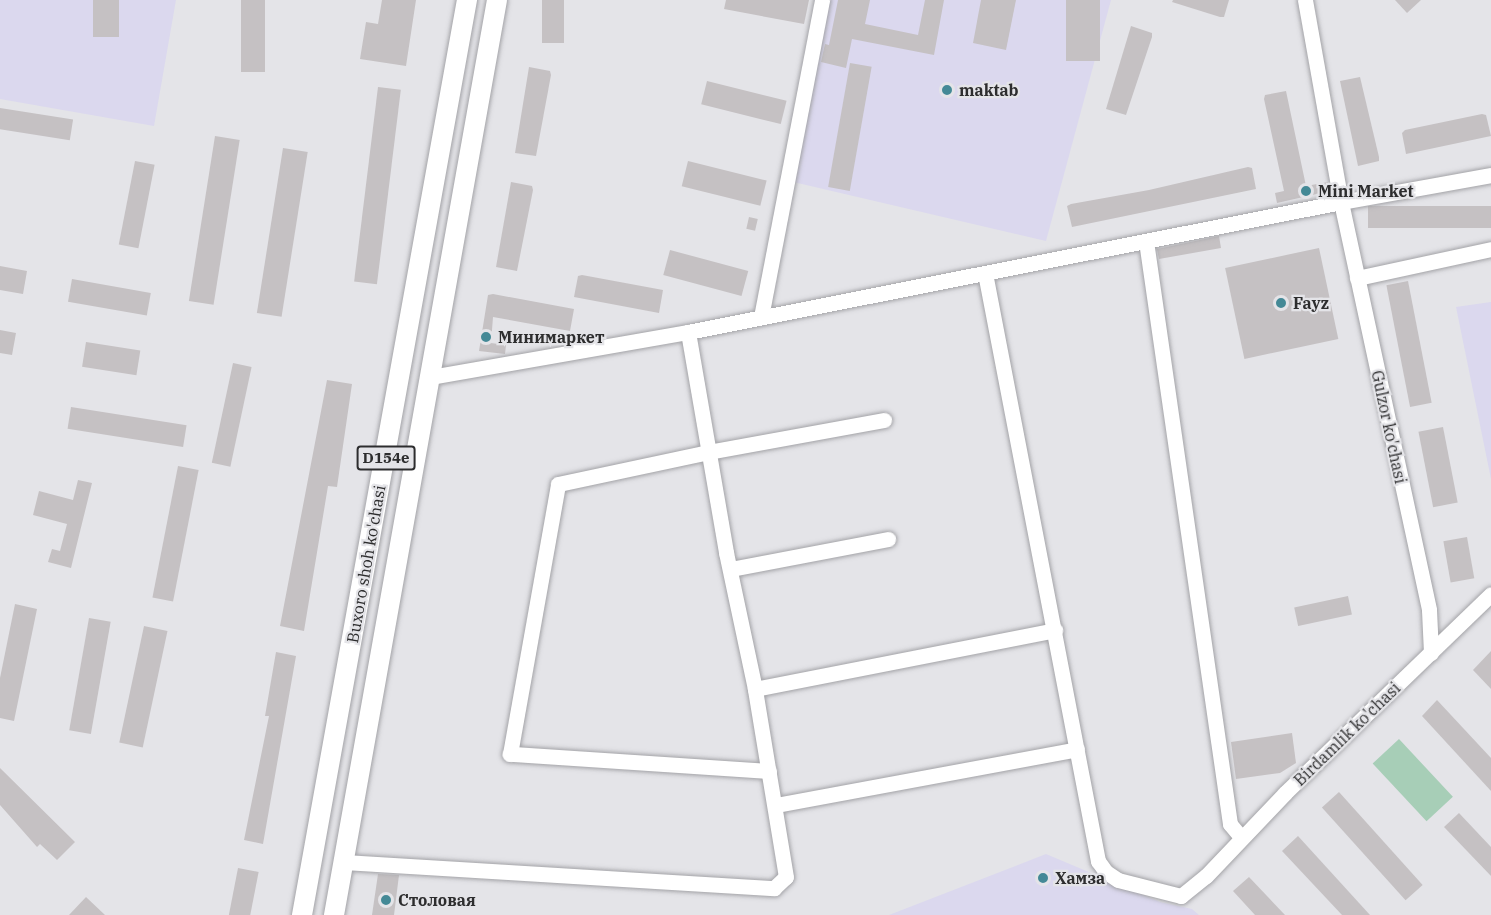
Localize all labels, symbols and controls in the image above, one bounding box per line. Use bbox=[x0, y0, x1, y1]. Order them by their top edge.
place label: maktab bbox=[959, 80, 1019, 100]
marker: maktab bbox=[940, 83, 954, 97]
place label: Mini Market bbox=[1318, 181, 1413, 201]
marker: Mini Market bbox=[1299, 184, 1313, 198]
place label: Fayz bbox=[1293, 293, 1329, 313]
marker: Fayz bbox=[1274, 296, 1288, 310]
place label: Минимаркет bbox=[498, 327, 604, 347]
marker: Минимаркет bbox=[479, 330, 493, 344]
street label: Gulzor ko'chasi bbox=[1368, 369, 1410, 485]
road number: D154e bbox=[356, 446, 416, 470]
street label: Buxoro shoh ko'chasi bbox=[343, 484, 389, 644]
street label: Birdamlik ko'chasi bbox=[1290, 678, 1404, 790]
place label: Хамза bbox=[1055, 868, 1105, 888]
marker: Хамза bbox=[1036, 871, 1050, 885]
place label: Столовая bbox=[398, 890, 476, 910]
marker: Столовая bbox=[379, 893, 393, 907]

